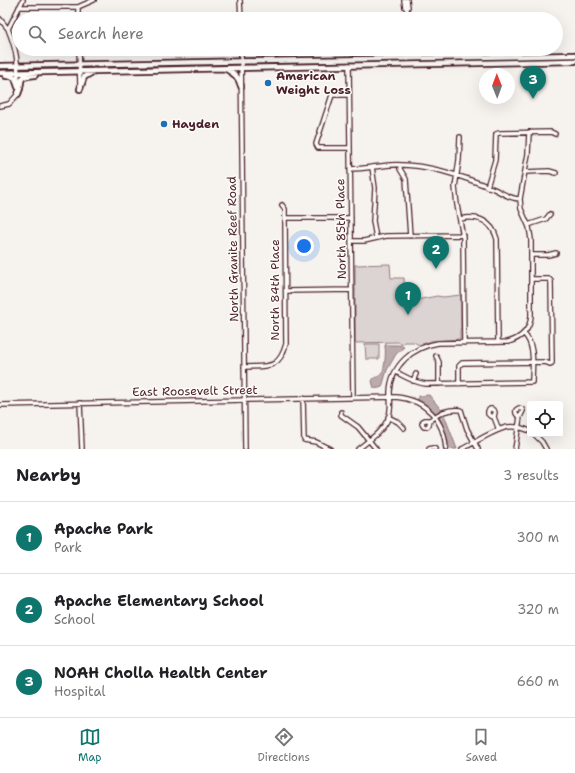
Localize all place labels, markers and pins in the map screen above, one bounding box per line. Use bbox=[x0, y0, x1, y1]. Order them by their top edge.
pin: 3 bbox=[520, 66, 546, 99]
place label: American Weight Loss bbox=[276, 68, 351, 98]
marker: American Weight Loss bbox=[263, 78, 273, 88]
place label: Hayden bbox=[172, 116, 219, 132]
marker: Hayden bbox=[159, 119, 169, 129]
pin: 2 bbox=[423, 236, 449, 269]
pin: 1 bbox=[395, 282, 421, 315]

